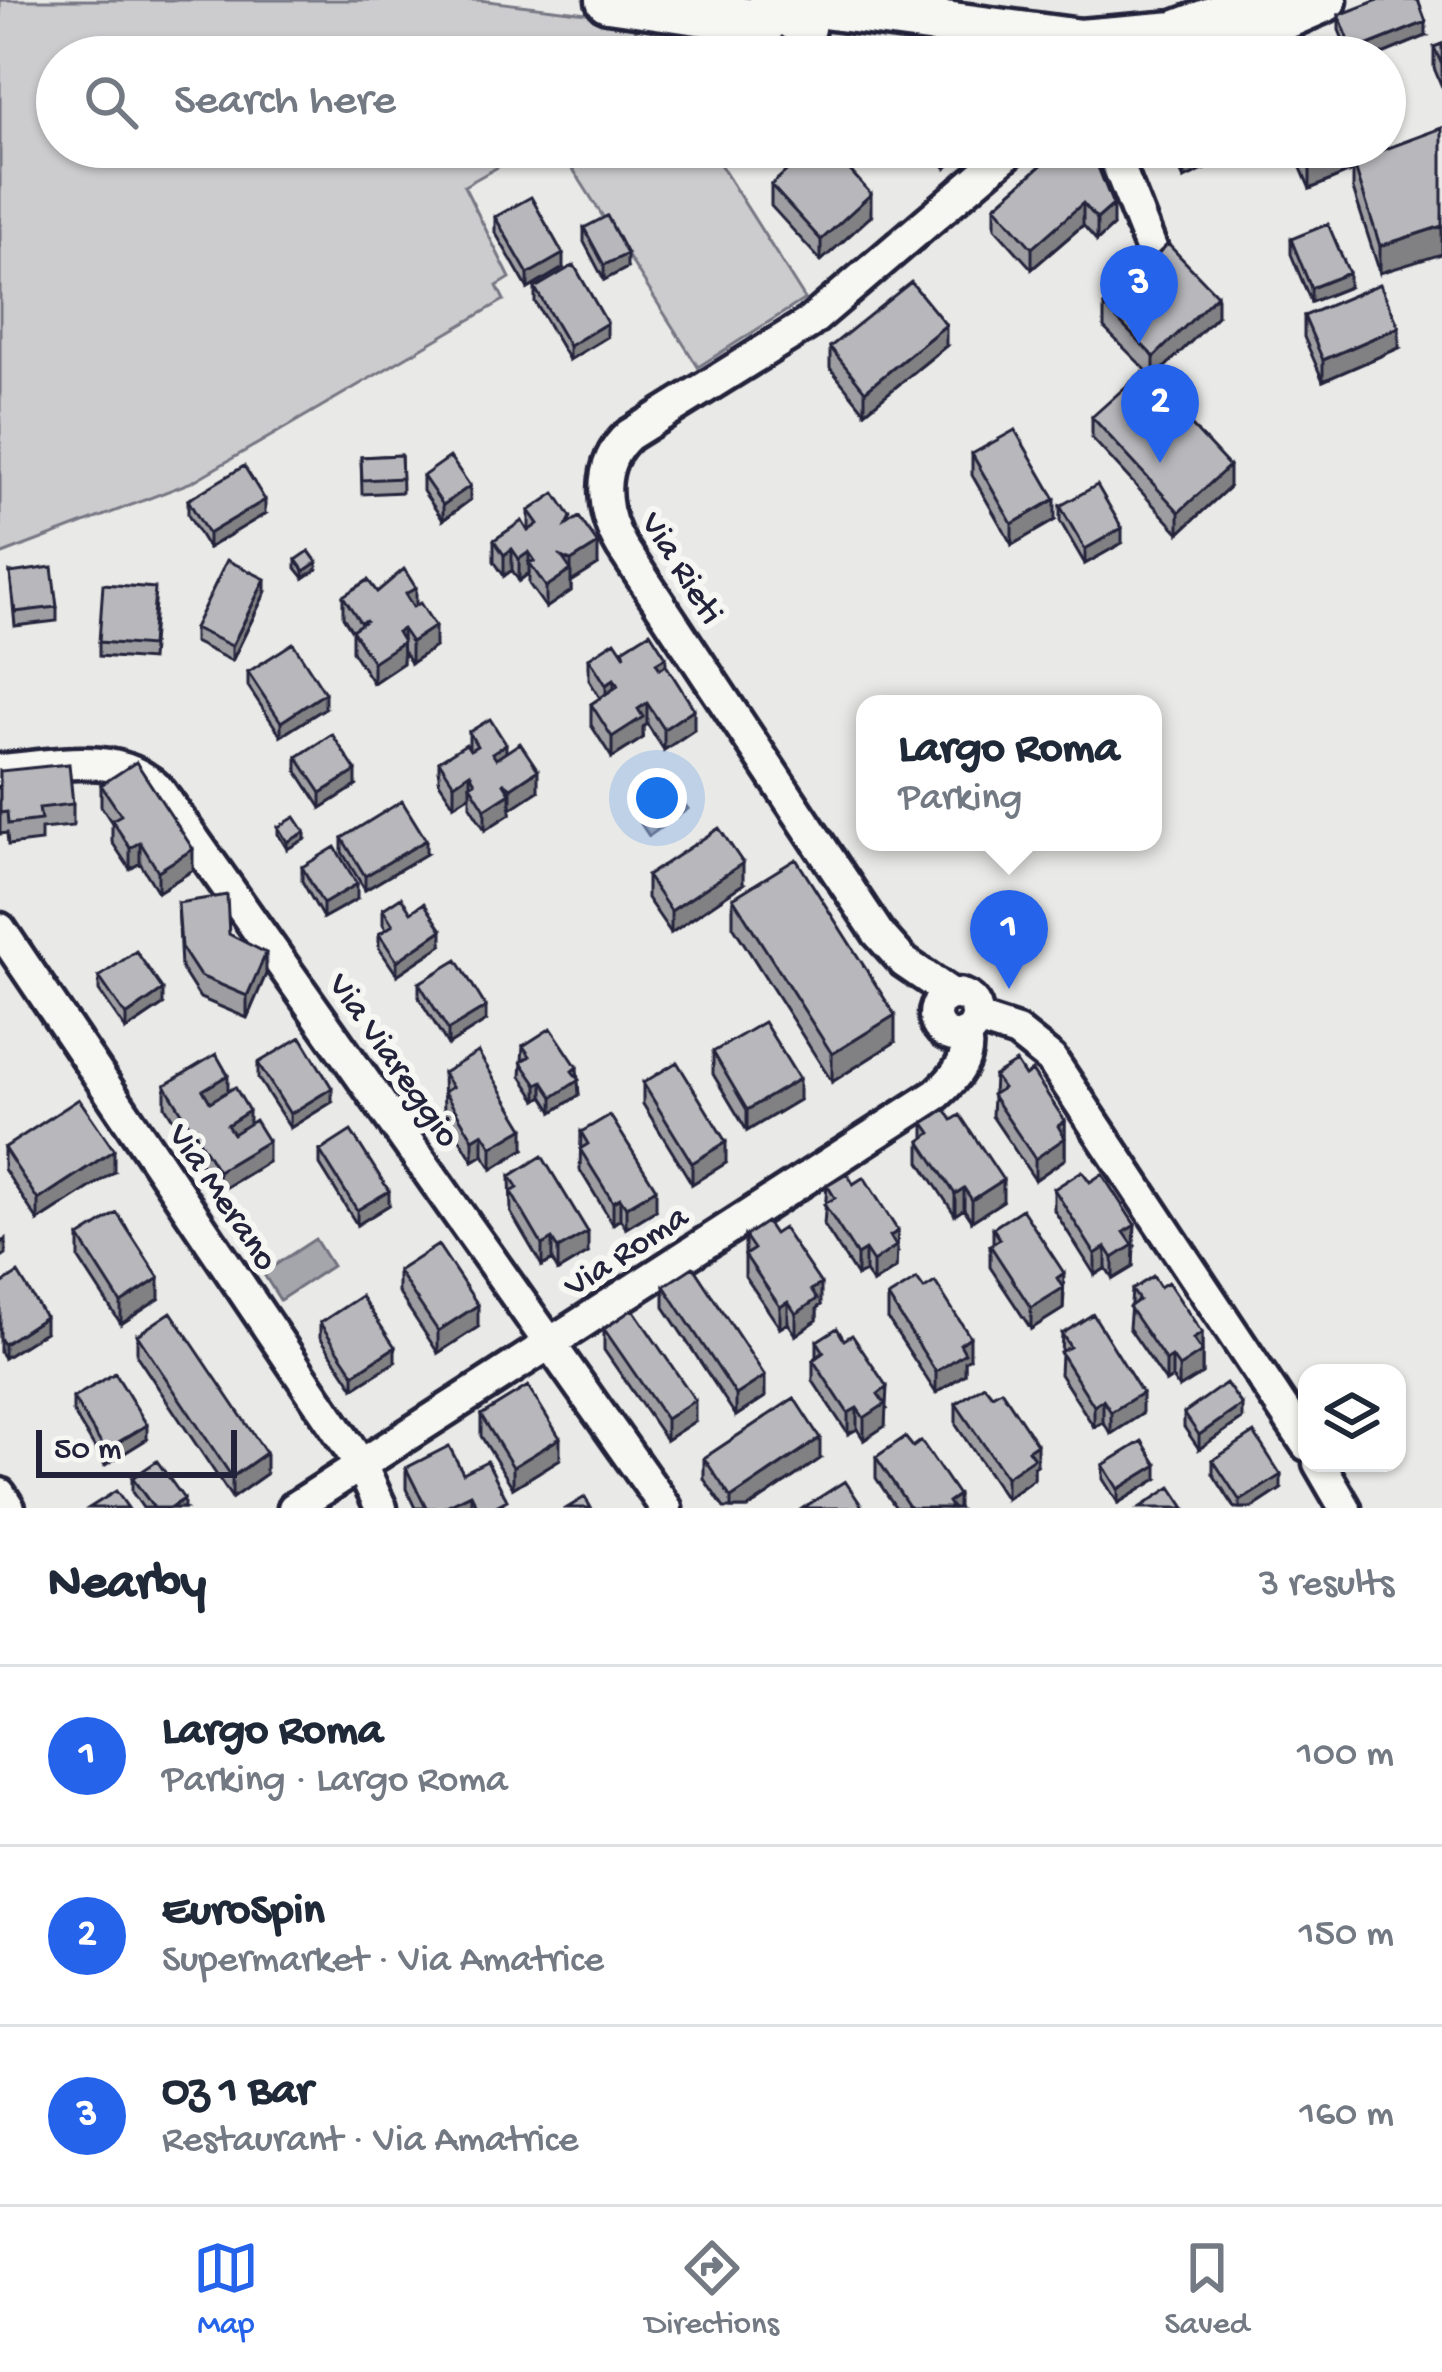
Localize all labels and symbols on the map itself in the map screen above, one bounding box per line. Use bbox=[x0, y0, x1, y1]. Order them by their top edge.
pin: 3 bbox=[1100, 245, 1178, 344]
pin: 2 bbox=[1121, 364, 1199, 463]
street label: Via Rieti bbox=[628, 505, 731, 633]
your location bbox=[627, 768, 687, 828]
pin: 1 bbox=[970, 890, 1048, 989]
street label: Via Viareggio bbox=[315, 965, 467, 1157]
street label: Via Merano bbox=[155, 1116, 286, 1280]
street label: Via Roma bbox=[557, 1197, 699, 1310]
scale bar bbox=[36, 1424, 237, 1477]

